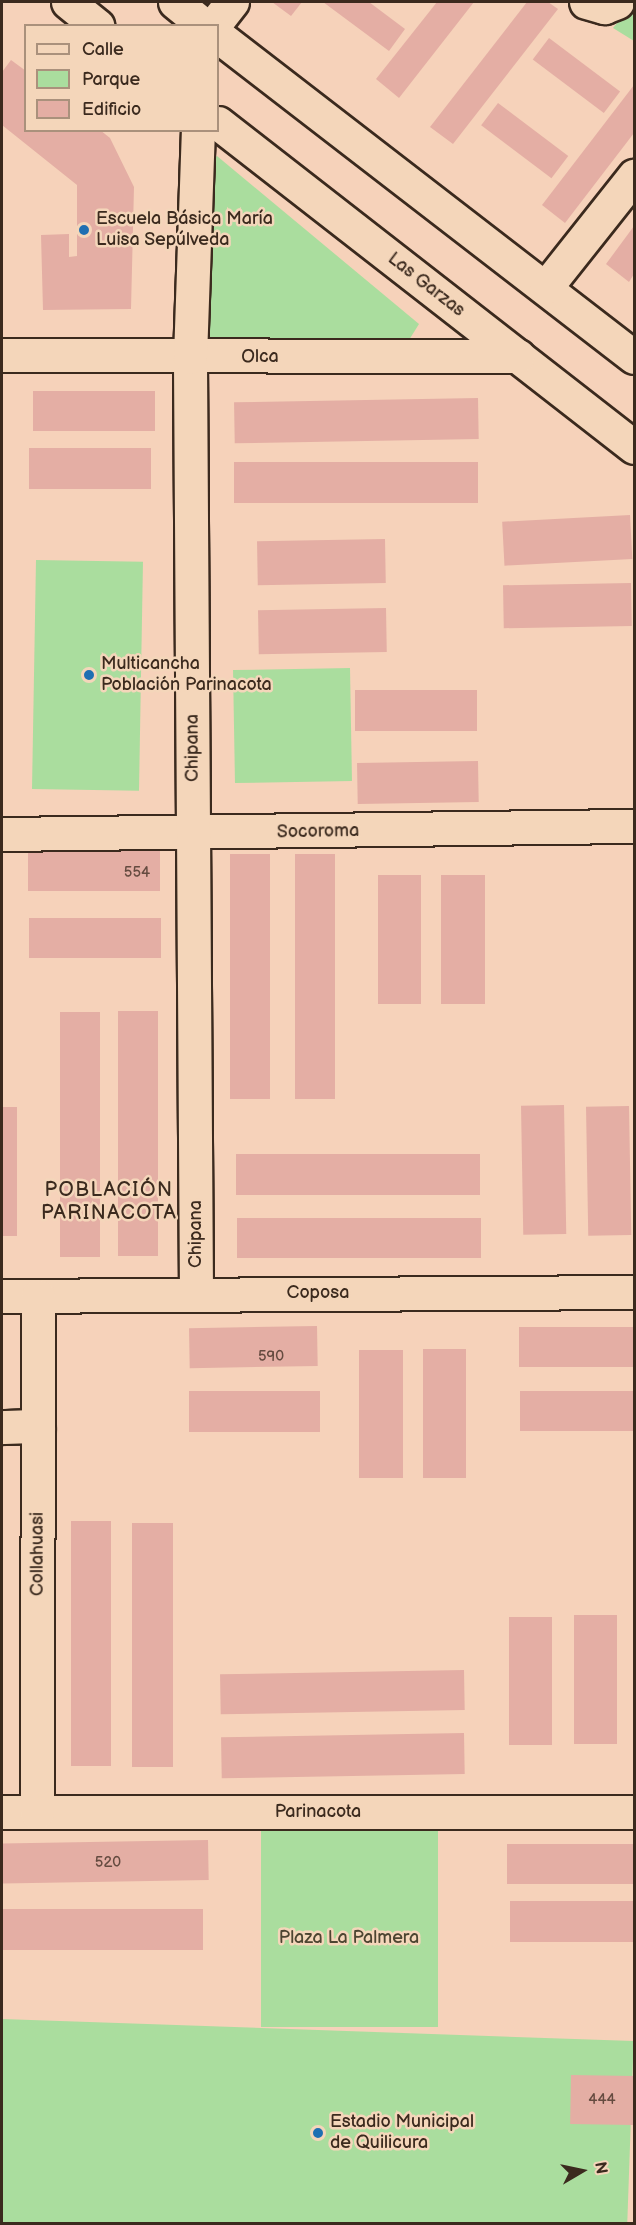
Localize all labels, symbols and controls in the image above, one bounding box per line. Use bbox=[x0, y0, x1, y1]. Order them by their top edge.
legend bbox=[24, 24, 219, 132]
text: Calle bbox=[82, 39, 124, 60]
text: Parque bbox=[82, 69, 140, 90]
text: Edificio bbox=[82, 99, 141, 120]
place label: Escuela Básica María Luisa Sepúlveda bbox=[96, 209, 273, 252]
marker: Escuela Básica María Luisa Sepúlveda bbox=[77, 223, 91, 237]
street label: Las Garzas bbox=[383, 248, 469, 322]
street label: Olca bbox=[241, 346, 279, 368]
place label: Multicancha Población Parinacota bbox=[101, 654, 272, 696]
marker: Multicancha Población Parinacota bbox=[82, 668, 96, 682]
street label: Chipana bbox=[182, 714, 204, 782]
street label: Socoroma bbox=[277, 820, 359, 844]
house number: 554 bbox=[124, 864, 150, 882]
district label: POBLACIÓN PARINACOTA bbox=[41, 1178, 177, 1225]
street label: Chipana bbox=[185, 1200, 207, 1268]
street label: Coposa bbox=[287, 1282, 349, 1304]
house number: 590 bbox=[258, 1348, 284, 1366]
street label: Collahuasi bbox=[27, 1512, 49, 1596]
street label: Parinacota bbox=[275, 1801, 361, 1823]
house number: 520 bbox=[95, 1854, 121, 1872]
park label: Plaza La Palmera bbox=[279, 1927, 419, 1949]
house number: 444 bbox=[588, 2091, 616, 2109]
place label: Estadio Municipal de Quilicura bbox=[330, 2112, 474, 2154]
marker: Estadio Municipal de Quilicura bbox=[311, 2126, 325, 2140]
north arrow bbox=[552, 2141, 612, 2201]
text: N bbox=[590, 2161, 611, 2176]

